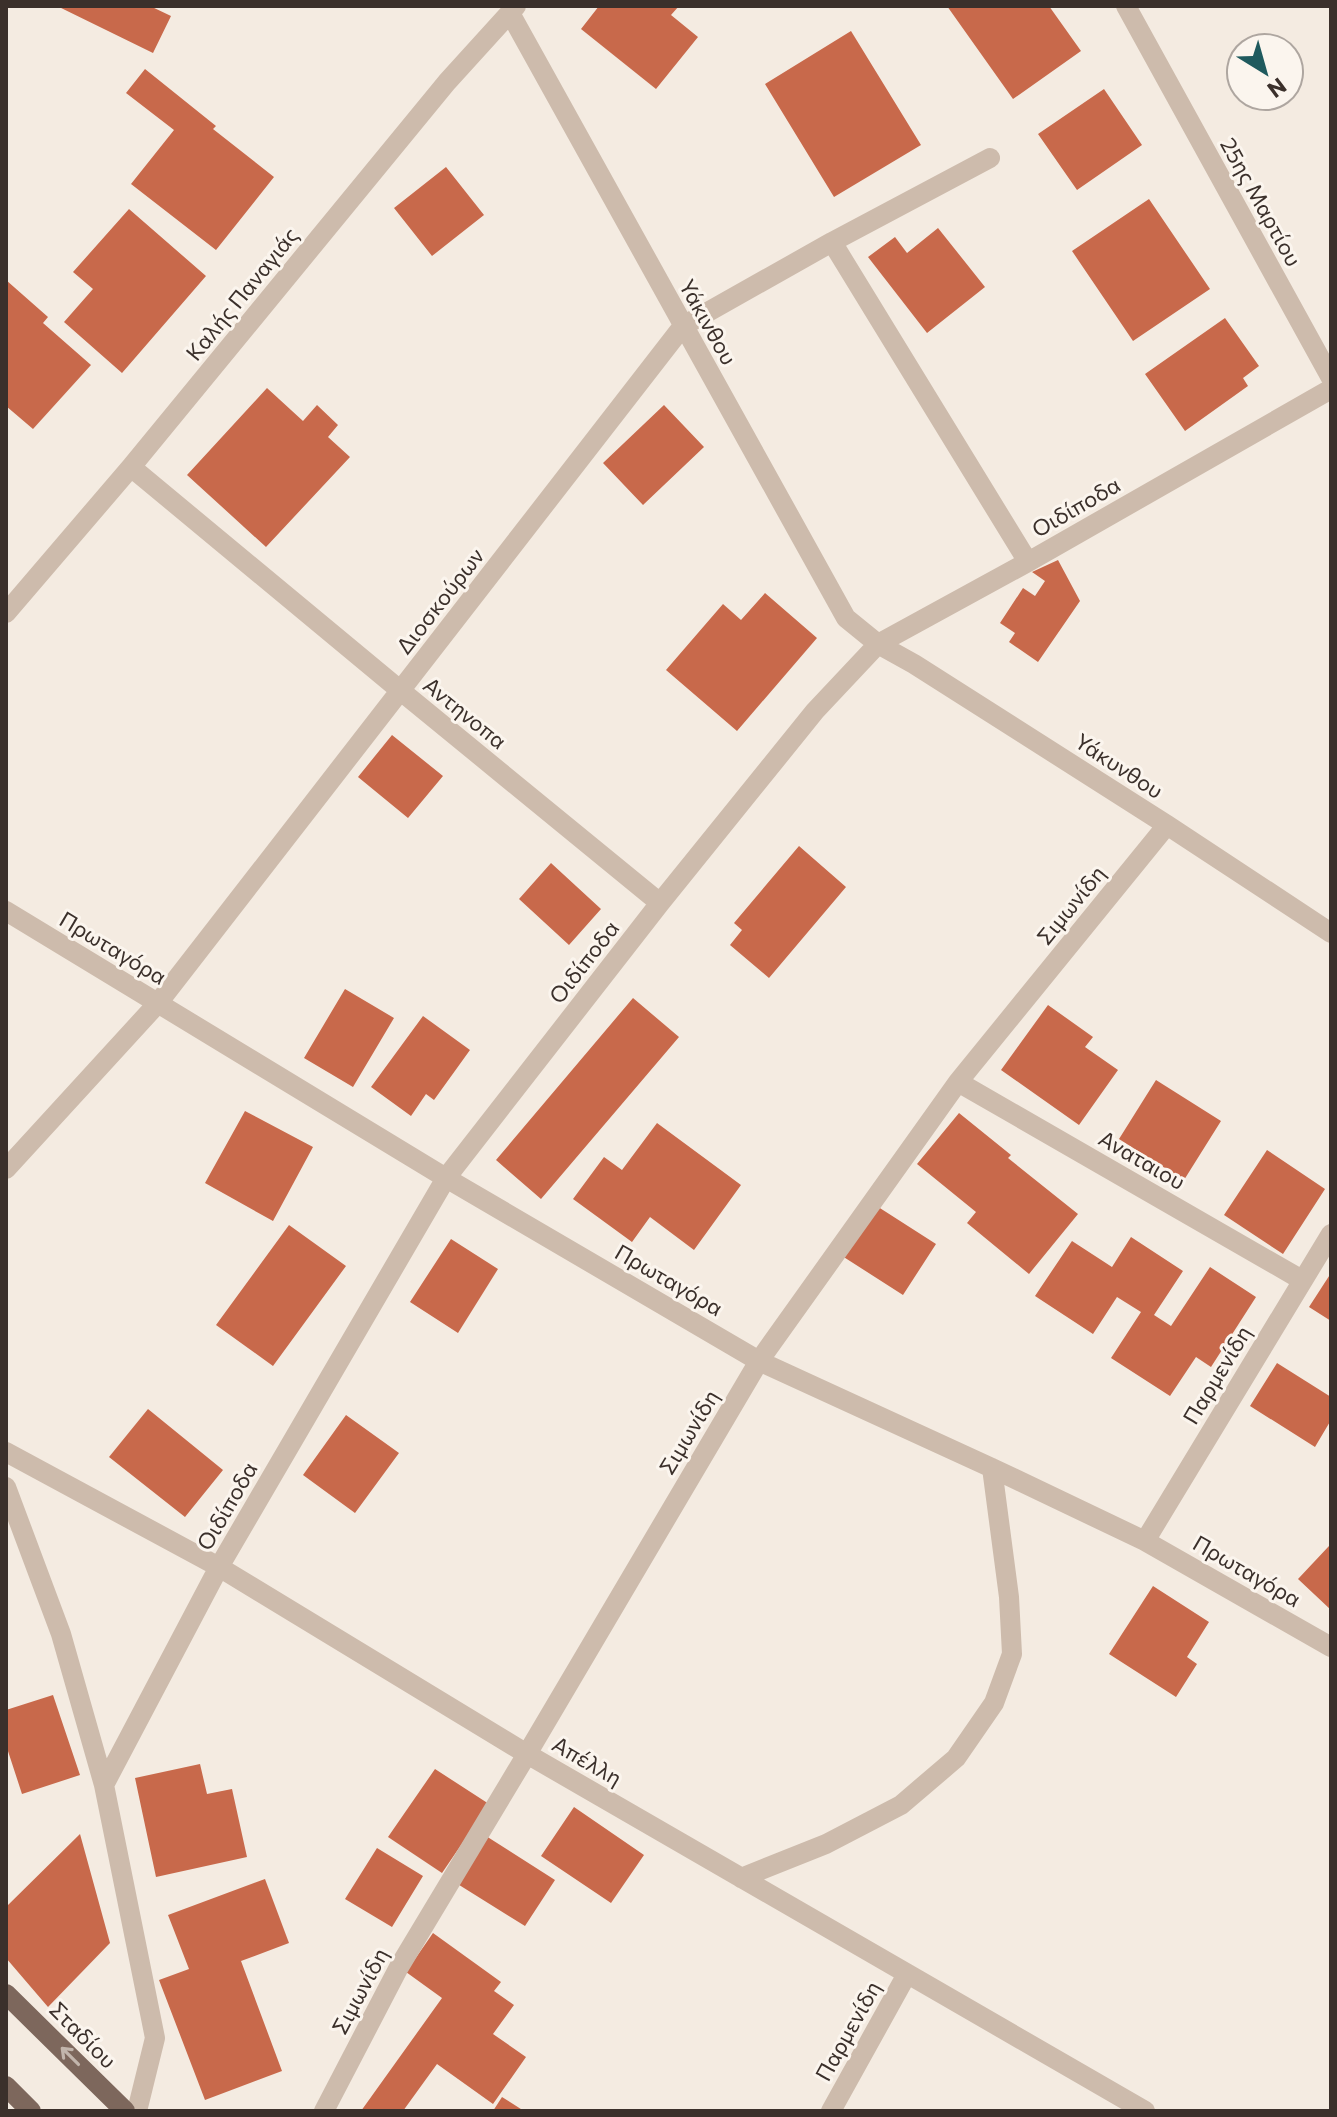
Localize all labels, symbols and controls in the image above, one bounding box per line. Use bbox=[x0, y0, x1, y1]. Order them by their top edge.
north arrow bbox=[1225, 32, 1305, 112]
text: N bbox=[1263, 73, 1292, 104]
street label: 25ης Μαρτίου bbox=[1215, 133, 1308, 271]
street label: Καλής Παναγιάς bbox=[180, 222, 303, 366]
street label: Υάκινθου bbox=[674, 274, 743, 369]
street label: Οιδίποδα bbox=[1027, 470, 1125, 543]
street label: Διοσκούρων bbox=[390, 542, 489, 659]
street label: Αντηνοπα bbox=[418, 671, 512, 754]
street label: Υάκυνθου bbox=[1070, 727, 1168, 804]
street label: Σιμωνίδη bbox=[1031, 860, 1111, 950]
street label: Πρωταγόρα bbox=[55, 905, 172, 990]
street label: Οιδίποδα bbox=[543, 915, 624, 1008]
street label: Αναταιου bbox=[1094, 1124, 1190, 1195]
street label: Πρωταγόρα bbox=[611, 1238, 728, 1321]
street label: Παρμενίδη bbox=[1177, 1321, 1256, 1429]
street label: Σιμωνίδη bbox=[653, 1385, 724, 1479]
street label: Οιδίποδα bbox=[190, 1457, 263, 1555]
street label: Πρωταγόρα bbox=[1189, 1529, 1306, 1612]
street label: Απέλλη bbox=[548, 1730, 627, 1791]
street label: Σιμωνίδη bbox=[326, 1943, 393, 2038]
street label: Παρμενίδη bbox=[809, 1976, 886, 2085]
street label: Σταδίου bbox=[44, 1996, 122, 2074]
one-way arrow bbox=[61, 2047, 80, 2066]

